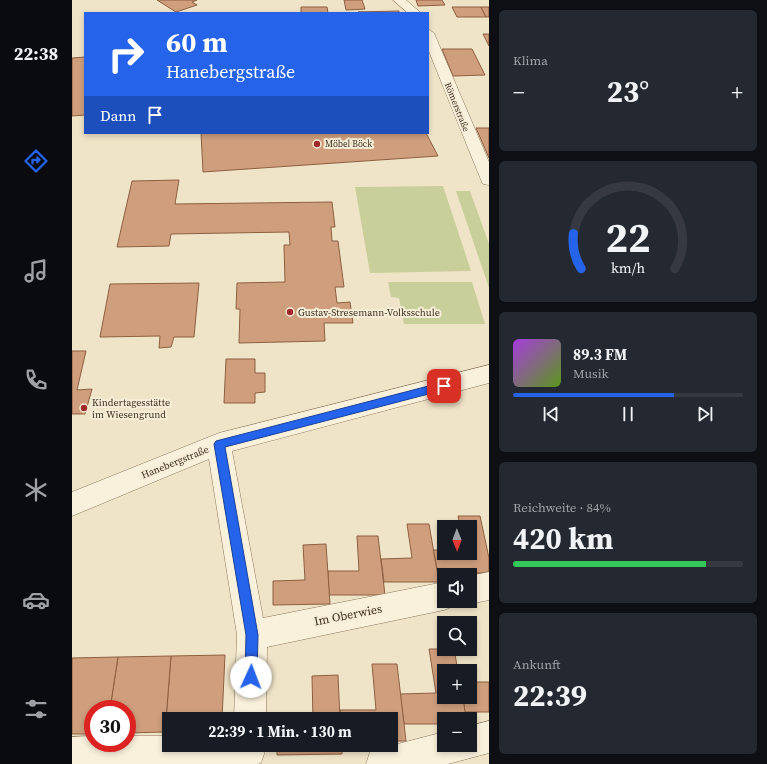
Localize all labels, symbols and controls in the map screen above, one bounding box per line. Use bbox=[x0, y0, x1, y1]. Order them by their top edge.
text: 60 m bbox=[166, 23, 228, 61]
icon: right bbox=[100, 28, 152, 80]
text: 22:38 bbox=[14, 41, 58, 66]
text: Klima bbox=[513, 52, 548, 69]
text: Hanebergstraße bbox=[166, 59, 295, 84]
text: 23° bbox=[607, 71, 649, 112]
text: − bbox=[513, 77, 525, 107]
text: + bbox=[731, 77, 743, 107]
street label: Römerstraße bbox=[442, 81, 472, 134]
icon: arrive bbox=[144, 104, 166, 126]
text: Dann bbox=[100, 105, 136, 126]
place label: Möbel Böck bbox=[325, 138, 372, 150]
marker: Möbel Böck bbox=[312, 139, 322, 149]
icon: directions bbox=[22, 147, 50, 175]
text: 22 bbox=[605, 209, 651, 266]
icon: music bbox=[22, 257, 50, 285]
text: km/h bbox=[611, 258, 645, 278]
place label: Gustav-Stresemann-Volksschule bbox=[298, 306, 440, 319]
marker: Gustav-Stresemann-Volksschule bbox=[285, 307, 295, 317]
text: 89.3 FM bbox=[573, 344, 627, 365]
text: Musik bbox=[573, 365, 609, 382]
icon: phone bbox=[22, 366, 50, 394]
pin bbox=[427, 369, 461, 403]
icon: arrive bbox=[433, 375, 455, 397]
place label: Kindertagesstätte im Wiesengrund bbox=[92, 396, 170, 421]
marker: Kindertagesstätte im Wiesengrund bbox=[79, 403, 89, 413]
icon: previous bbox=[540, 403, 562, 425]
icon: pause bbox=[617, 403, 639, 425]
icon: next bbox=[694, 403, 716, 425]
street label: Hanebergstraße bbox=[139, 443, 211, 481]
icon: climate bbox=[22, 476, 50, 504]
text: Reichweite · 84% bbox=[513, 499, 611, 516]
text: 420 km bbox=[513, 518, 613, 559]
north arrow bbox=[437, 520, 477, 560]
map controls bbox=[437, 520, 477, 752]
button: sound bbox=[437, 568, 477, 608]
icon: car bbox=[22, 586, 50, 614]
street label: Im Oberwies bbox=[313, 601, 383, 629]
button: search bbox=[437, 616, 477, 656]
position arrow bbox=[230, 656, 272, 698]
text: Ankunft bbox=[513, 656, 560, 673]
button: + bbox=[437, 664, 477, 704]
text: 22:39 bbox=[513, 675, 587, 716]
icon: filters bbox=[22, 695, 50, 723]
speed limit sign: 30 bbox=[84, 700, 136, 752]
button: − bbox=[437, 712, 477, 752]
text: 22:39 · 1 Min. · 130 m bbox=[208, 721, 352, 742]

